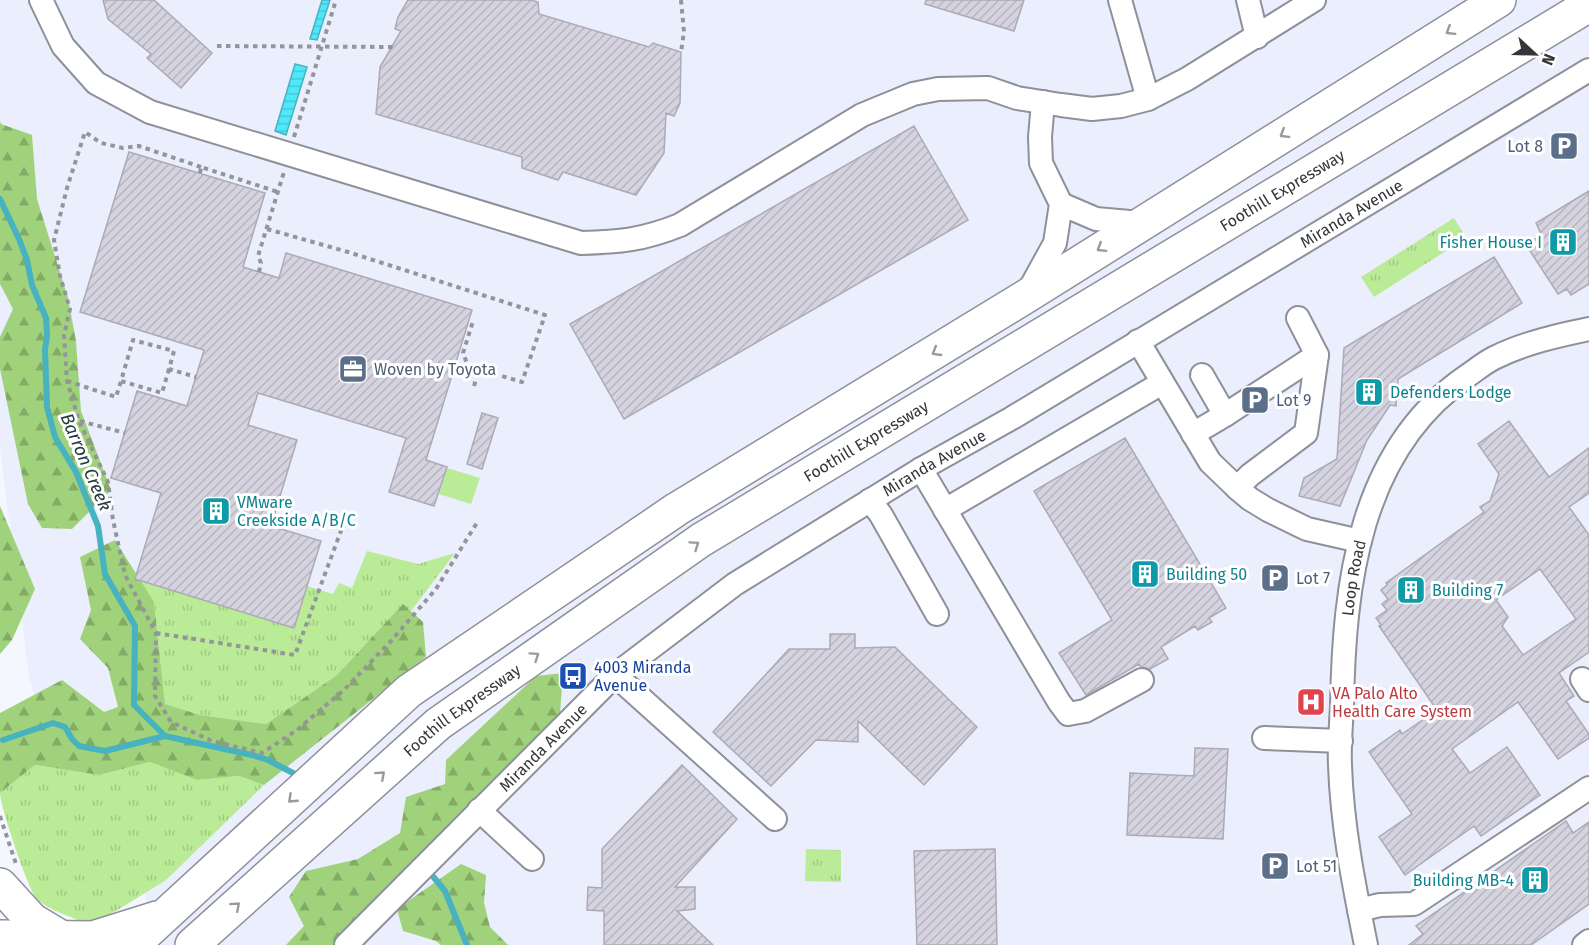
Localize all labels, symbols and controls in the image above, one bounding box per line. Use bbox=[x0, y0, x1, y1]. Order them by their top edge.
one-way arrow bbox=[1446, 24, 1457, 35]
north arrow bbox=[1505, 24, 1565, 84]
text: N bbox=[1538, 51, 1559, 68]
one-way arrow bbox=[1280, 127, 1290, 139]
parking icon: Lot 8 bbox=[1548, 130, 1580, 162]
place label: Lot 8 bbox=[1507, 137, 1543, 156]
street label: Foothill Expressway bbox=[1216, 145, 1348, 235]
street label: Miranda Avenue bbox=[1297, 175, 1406, 252]
building icon: Fisher House I bbox=[1547, 226, 1579, 258]
place label: Fisher House I bbox=[1440, 233, 1542, 252]
one-way arrow bbox=[1097, 241, 1107, 253]
one-way arrow bbox=[931, 344, 942, 355]
office icon: Woven by Toyota bbox=[337, 353, 369, 385]
place label: Woven by Toyota bbox=[374, 360, 496, 379]
building icon: Defenders Lodge bbox=[1353, 376, 1385, 408]
place label: Defenders Lodge bbox=[1390, 383, 1512, 402]
parking icon: Lot 9 bbox=[1239, 384, 1271, 416]
place label: Lot 9 bbox=[1276, 391, 1311, 410]
street label: Foothill Expressway bbox=[800, 396, 932, 486]
water label: Barron Creek bbox=[56, 410, 117, 514]
street label: Miranda Avenue bbox=[879, 425, 989, 500]
place label: VMware Creekside A/B/C bbox=[237, 493, 356, 530]
building icon: VMware Creekside A/B/C bbox=[200, 495, 232, 527]
street label: Loop Road bbox=[1338, 538, 1369, 617]
one-way arrow bbox=[688, 541, 699, 552]
building icon: Building 50 bbox=[1129, 558, 1161, 590]
parking icon: Lot 7 bbox=[1259, 562, 1291, 594]
place label: Building 50 bbox=[1166, 565, 1247, 584]
place label: Lot 7 bbox=[1296, 569, 1330, 588]
building icon: Building 7 bbox=[1395, 574, 1427, 606]
place label: Building 7 bbox=[1432, 581, 1503, 600]
one-way arrow bbox=[528, 652, 539, 663]
place label: 4003 Miranda Avenue bbox=[594, 658, 691, 695]
street label: Foothill Expressway bbox=[399, 660, 524, 760]
bus stop icon: 4003 Miranda Avenue bbox=[557, 660, 589, 692]
place label: VA Palo Alto Health Care System bbox=[1332, 684, 1472, 721]
hospital icon: VA Palo Alto Health Care System bbox=[1295, 686, 1327, 718]
street label: Miranda Avenue bbox=[495, 699, 591, 795]
one-way arrow bbox=[374, 771, 384, 782]
one-way arrow bbox=[288, 792, 298, 803]
parking icon: Lot 51 bbox=[1259, 850, 1291, 882]
place label: Lot 51 bbox=[1296, 857, 1337, 876]
building icon: Building MB-4 bbox=[1519, 864, 1551, 896]
place label: Building MB-4 bbox=[1413, 871, 1514, 890]
one-way arrow bbox=[229, 902, 239, 913]

